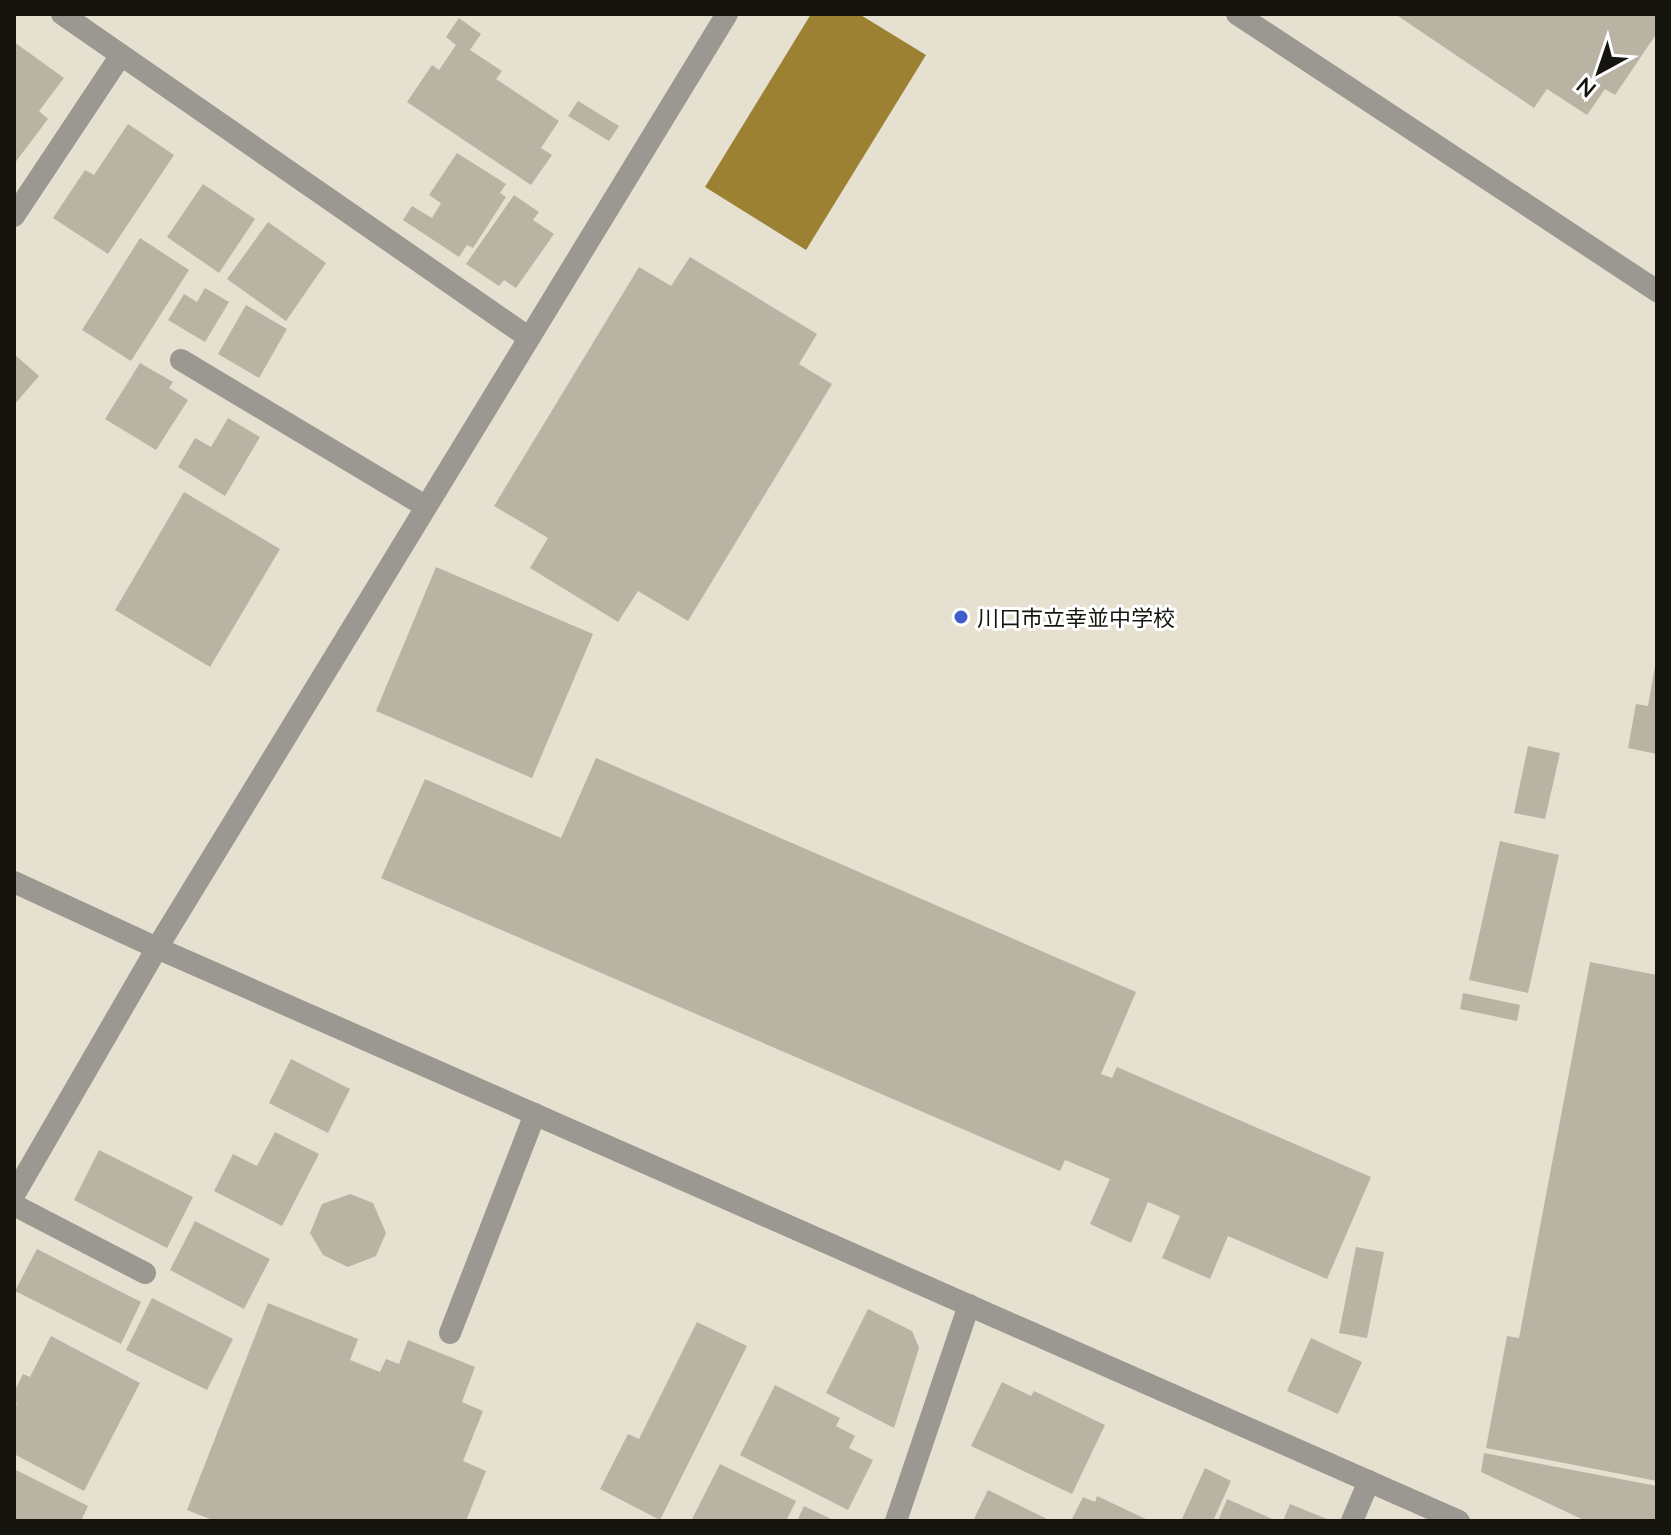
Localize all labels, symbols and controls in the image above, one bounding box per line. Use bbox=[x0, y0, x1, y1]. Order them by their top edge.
north arrow bbox=[1559, 32, 1639, 112]
text: N bbox=[1571, 72, 1601, 103]
place label: 川口市立幸並中学校 bbox=[977, 604, 1175, 631]
marker: 川口市立幸並中学校 bbox=[952, 608, 970, 626]

